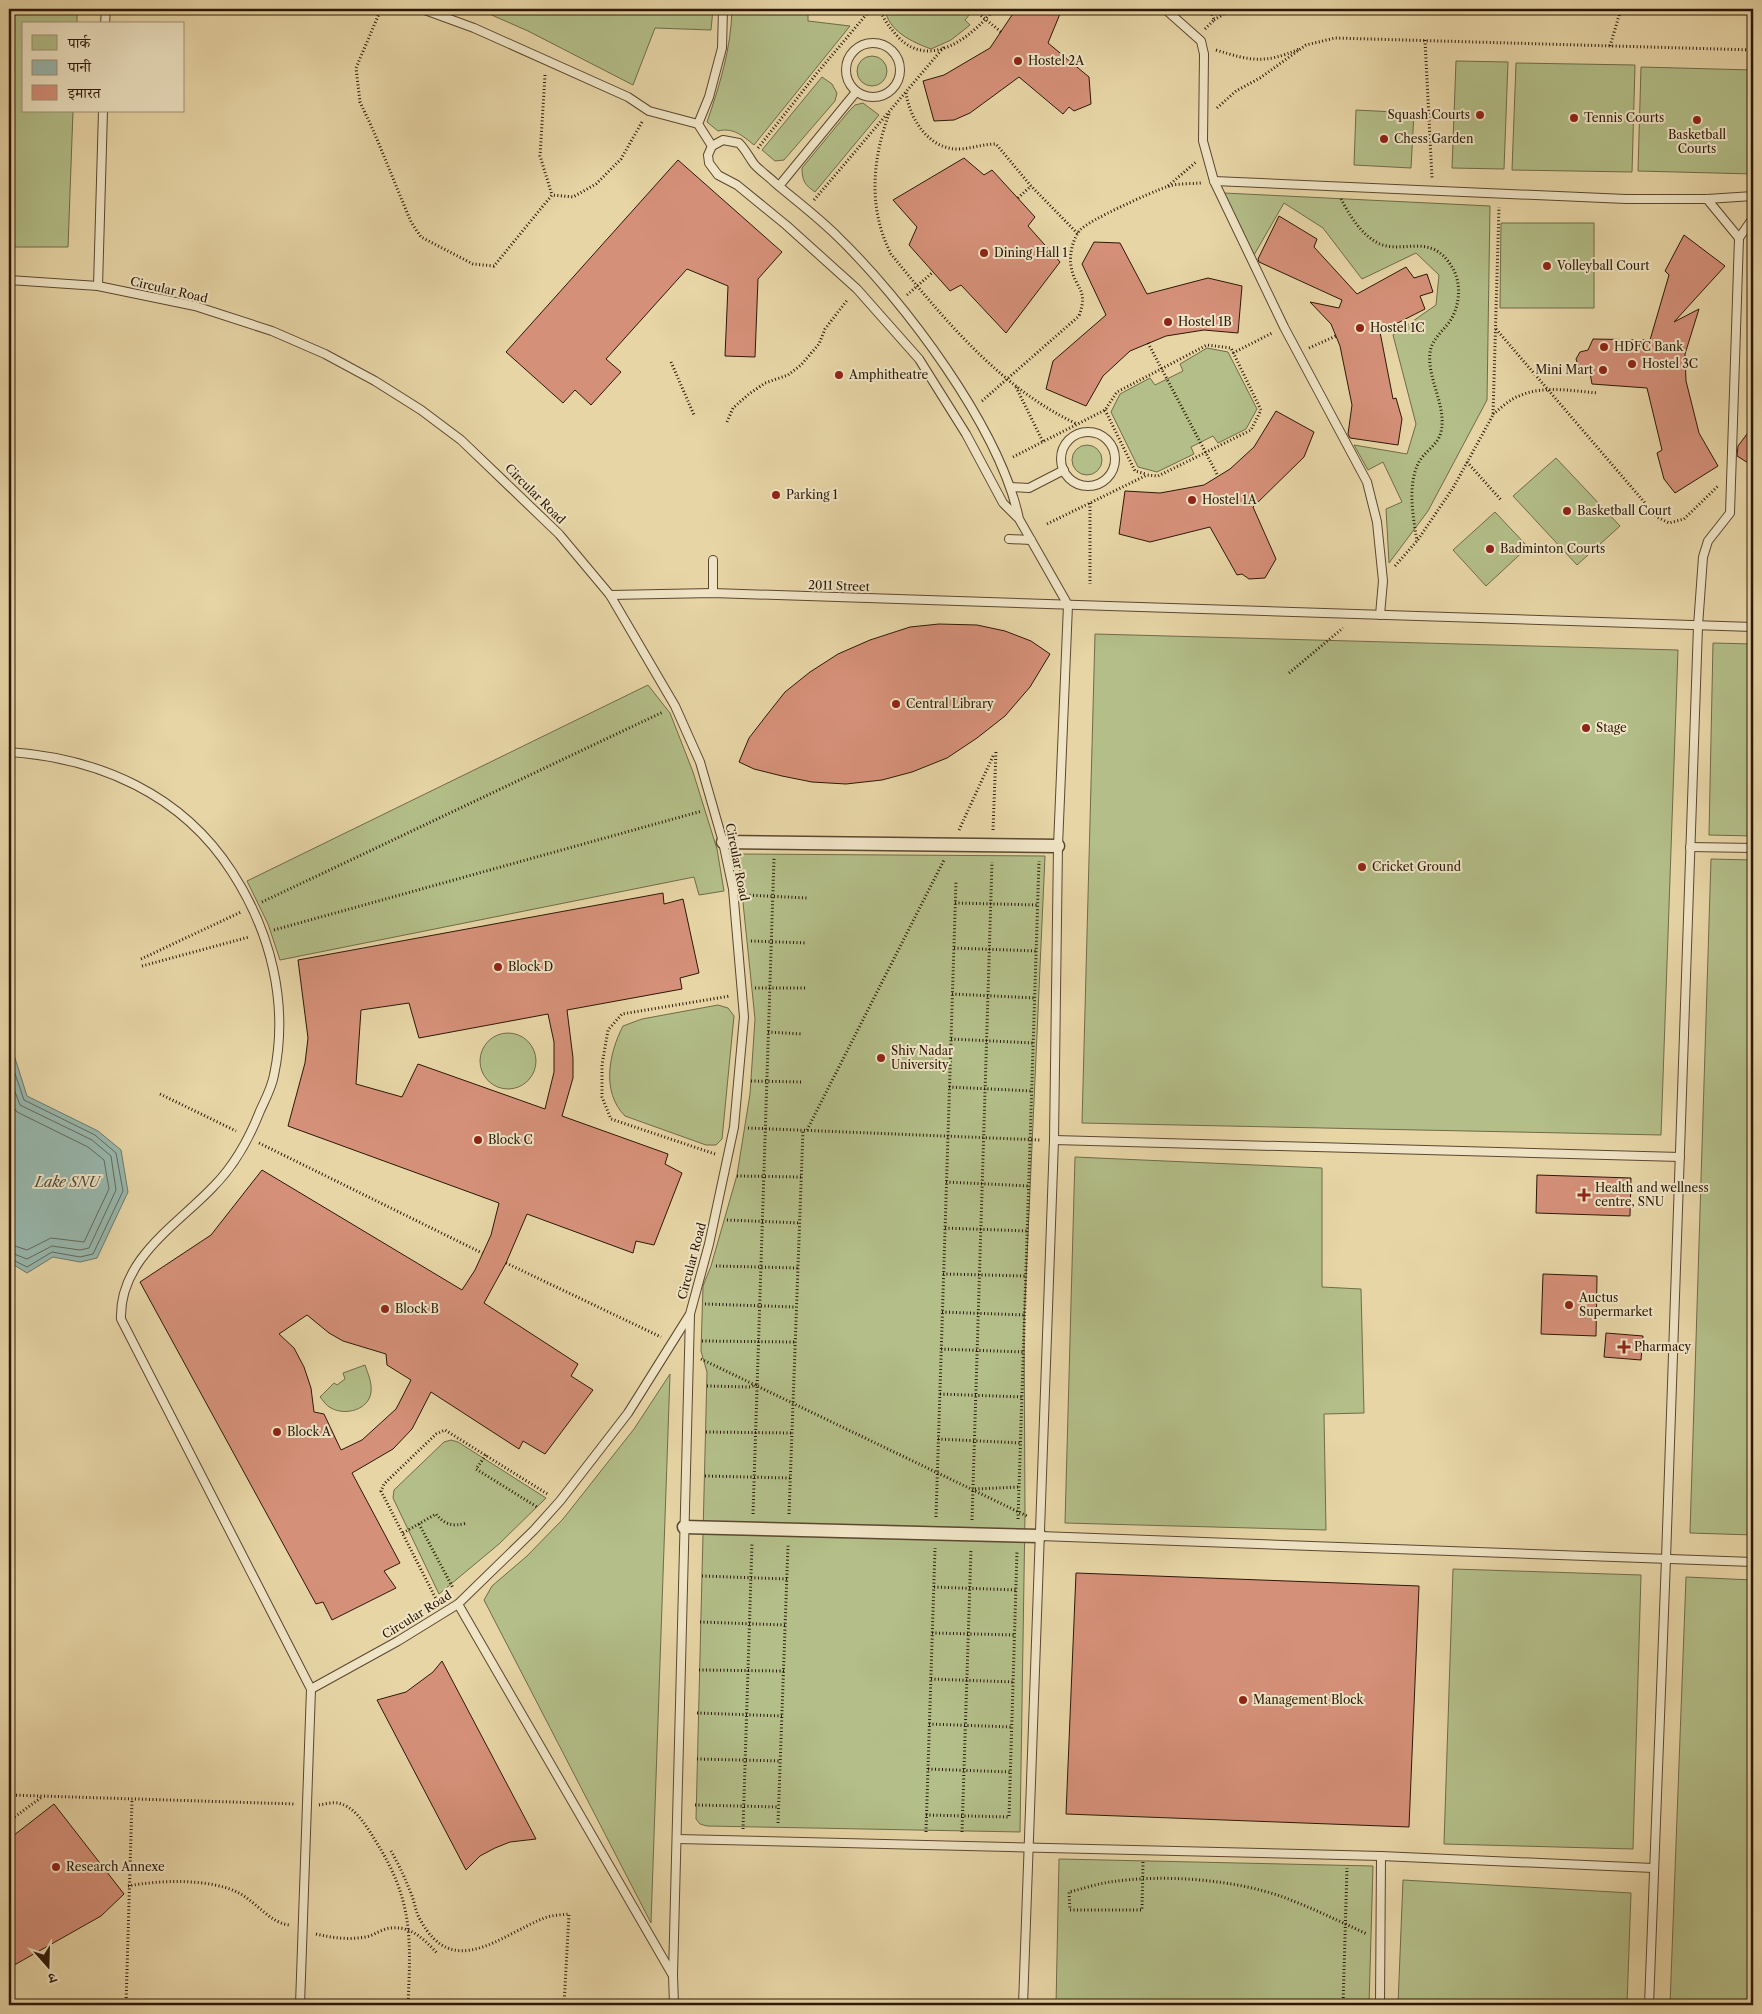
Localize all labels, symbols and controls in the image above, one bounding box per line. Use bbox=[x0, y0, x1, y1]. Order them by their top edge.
legend bbox=[22, 22, 185, 112]
text: पार्क bbox=[67, 33, 91, 52]
place label: Hostel 2A bbox=[1028, 53, 1085, 68]
marker: Hostel 2A bbox=[1012, 55, 1024, 67]
text: पानी bbox=[67, 57, 92, 76]
text: इमारत bbox=[67, 83, 102, 102]
place label: Squash Courts bbox=[1387, 107, 1470, 122]
marker: Squash Courts bbox=[1474, 109, 1486, 121]
place label: Tennis Courts bbox=[1584, 110, 1664, 125]
marker: Tennis Courts bbox=[1568, 112, 1580, 124]
marker: Basketball Courts bbox=[1691, 114, 1703, 126]
place label: Basketball Courts bbox=[1668, 127, 1726, 156]
place label: Chess Garden bbox=[1394, 131, 1474, 146]
marker: Chess Garden bbox=[1378, 133, 1390, 145]
place label: Dining Hall 1 bbox=[994, 245, 1067, 260]
marker: Dining Hall 1 bbox=[978, 247, 990, 259]
place label: Volleyball Court bbox=[1556, 258, 1650, 273]
marker: Volleyball Court bbox=[1541, 260, 1553, 272]
street label: Circular Road bbox=[129, 273, 210, 306]
place label: Hostel 1B bbox=[1178, 314, 1232, 329]
marker: Hostel 1B bbox=[1162, 316, 1174, 328]
place label: Hostel 1C bbox=[1370, 320, 1425, 335]
marker: Hostel 1C bbox=[1354, 322, 1366, 334]
place label: HDFC Bank bbox=[1614, 339, 1684, 354]
marker: HDFC Bank bbox=[1598, 341, 1610, 353]
place label: Hostel 3C bbox=[1642, 356, 1698, 371]
marker: Hostel 3C bbox=[1626, 358, 1638, 370]
place label: Mini Mart bbox=[1535, 362, 1594, 377]
marker: Mini Mart bbox=[1597, 364, 1609, 376]
place label: Amphitheatre bbox=[848, 367, 929, 382]
marker: Amphitheatre bbox=[833, 369, 845, 381]
street label: Circular Road bbox=[502, 460, 569, 527]
place label: Parking 1 bbox=[786, 487, 838, 502]
marker: Parking 1 bbox=[770, 489, 782, 501]
place label: Hostel 1A bbox=[1202, 492, 1258, 507]
marker: Hostel 1A bbox=[1186, 494, 1198, 506]
place label: Basketball Court bbox=[1577, 503, 1672, 518]
marker: Basketball Court bbox=[1561, 505, 1573, 517]
place label: Badminton Courts bbox=[1500, 541, 1605, 556]
marker: Badminton Courts bbox=[1484, 543, 1496, 555]
street label: 2011 Street bbox=[808, 577, 871, 594]
place label: Central Library bbox=[906, 696, 994, 711]
marker: Central Library bbox=[890, 698, 902, 710]
place label: Stage bbox=[1596, 720, 1627, 735]
marker: Stage bbox=[1580, 722, 1592, 734]
street label: Circular Road bbox=[723, 822, 753, 903]
place label: Cricket Ground bbox=[1372, 859, 1462, 874]
marker: Cricket Ground bbox=[1356, 861, 1368, 873]
place label: Block D bbox=[508, 959, 553, 974]
marker: Block D bbox=[492, 961, 504, 973]
place label: Shiv Nadar University bbox=[891, 1043, 953, 1072]
marker: Shiv Nadar University bbox=[875, 1052, 887, 1064]
place label: Block C bbox=[488, 1132, 533, 1147]
marker: Block C bbox=[472, 1134, 484, 1146]
water label: Lake SNU bbox=[34, 1173, 102, 1191]
place label: Health and wellness centre, SNU bbox=[1595, 1180, 1709, 1209]
marker: Health and wellness centre, SNU bbox=[1577, 1188, 1591, 1202]
street label: Circular Road bbox=[674, 1220, 709, 1301]
place label: Auctus Supermarket bbox=[1578, 1290, 1653, 1319]
marker: Auctus Supermarket bbox=[1563, 1299, 1575, 1311]
place label: Block B bbox=[395, 1301, 439, 1316]
marker: Block B bbox=[379, 1303, 391, 1315]
place label: Pharmacy bbox=[1634, 1339, 1691, 1354]
marker: Pharmacy bbox=[1618, 1341, 1630, 1353]
place label: Block A bbox=[287, 1424, 332, 1439]
marker: Block A bbox=[271, 1426, 283, 1438]
street label: Circular Road bbox=[379, 1587, 455, 1642]
place label: Management Block bbox=[1253, 1692, 1365, 1707]
marker: Management Block bbox=[1237, 1694, 1249, 1706]
place label: Research Annexe bbox=[66, 1859, 165, 1874]
marker: Research Annexe bbox=[50, 1861, 62, 1873]
north arrow bbox=[22, 1942, 72, 1992]
text: उ bbox=[45, 1968, 60, 1988]

